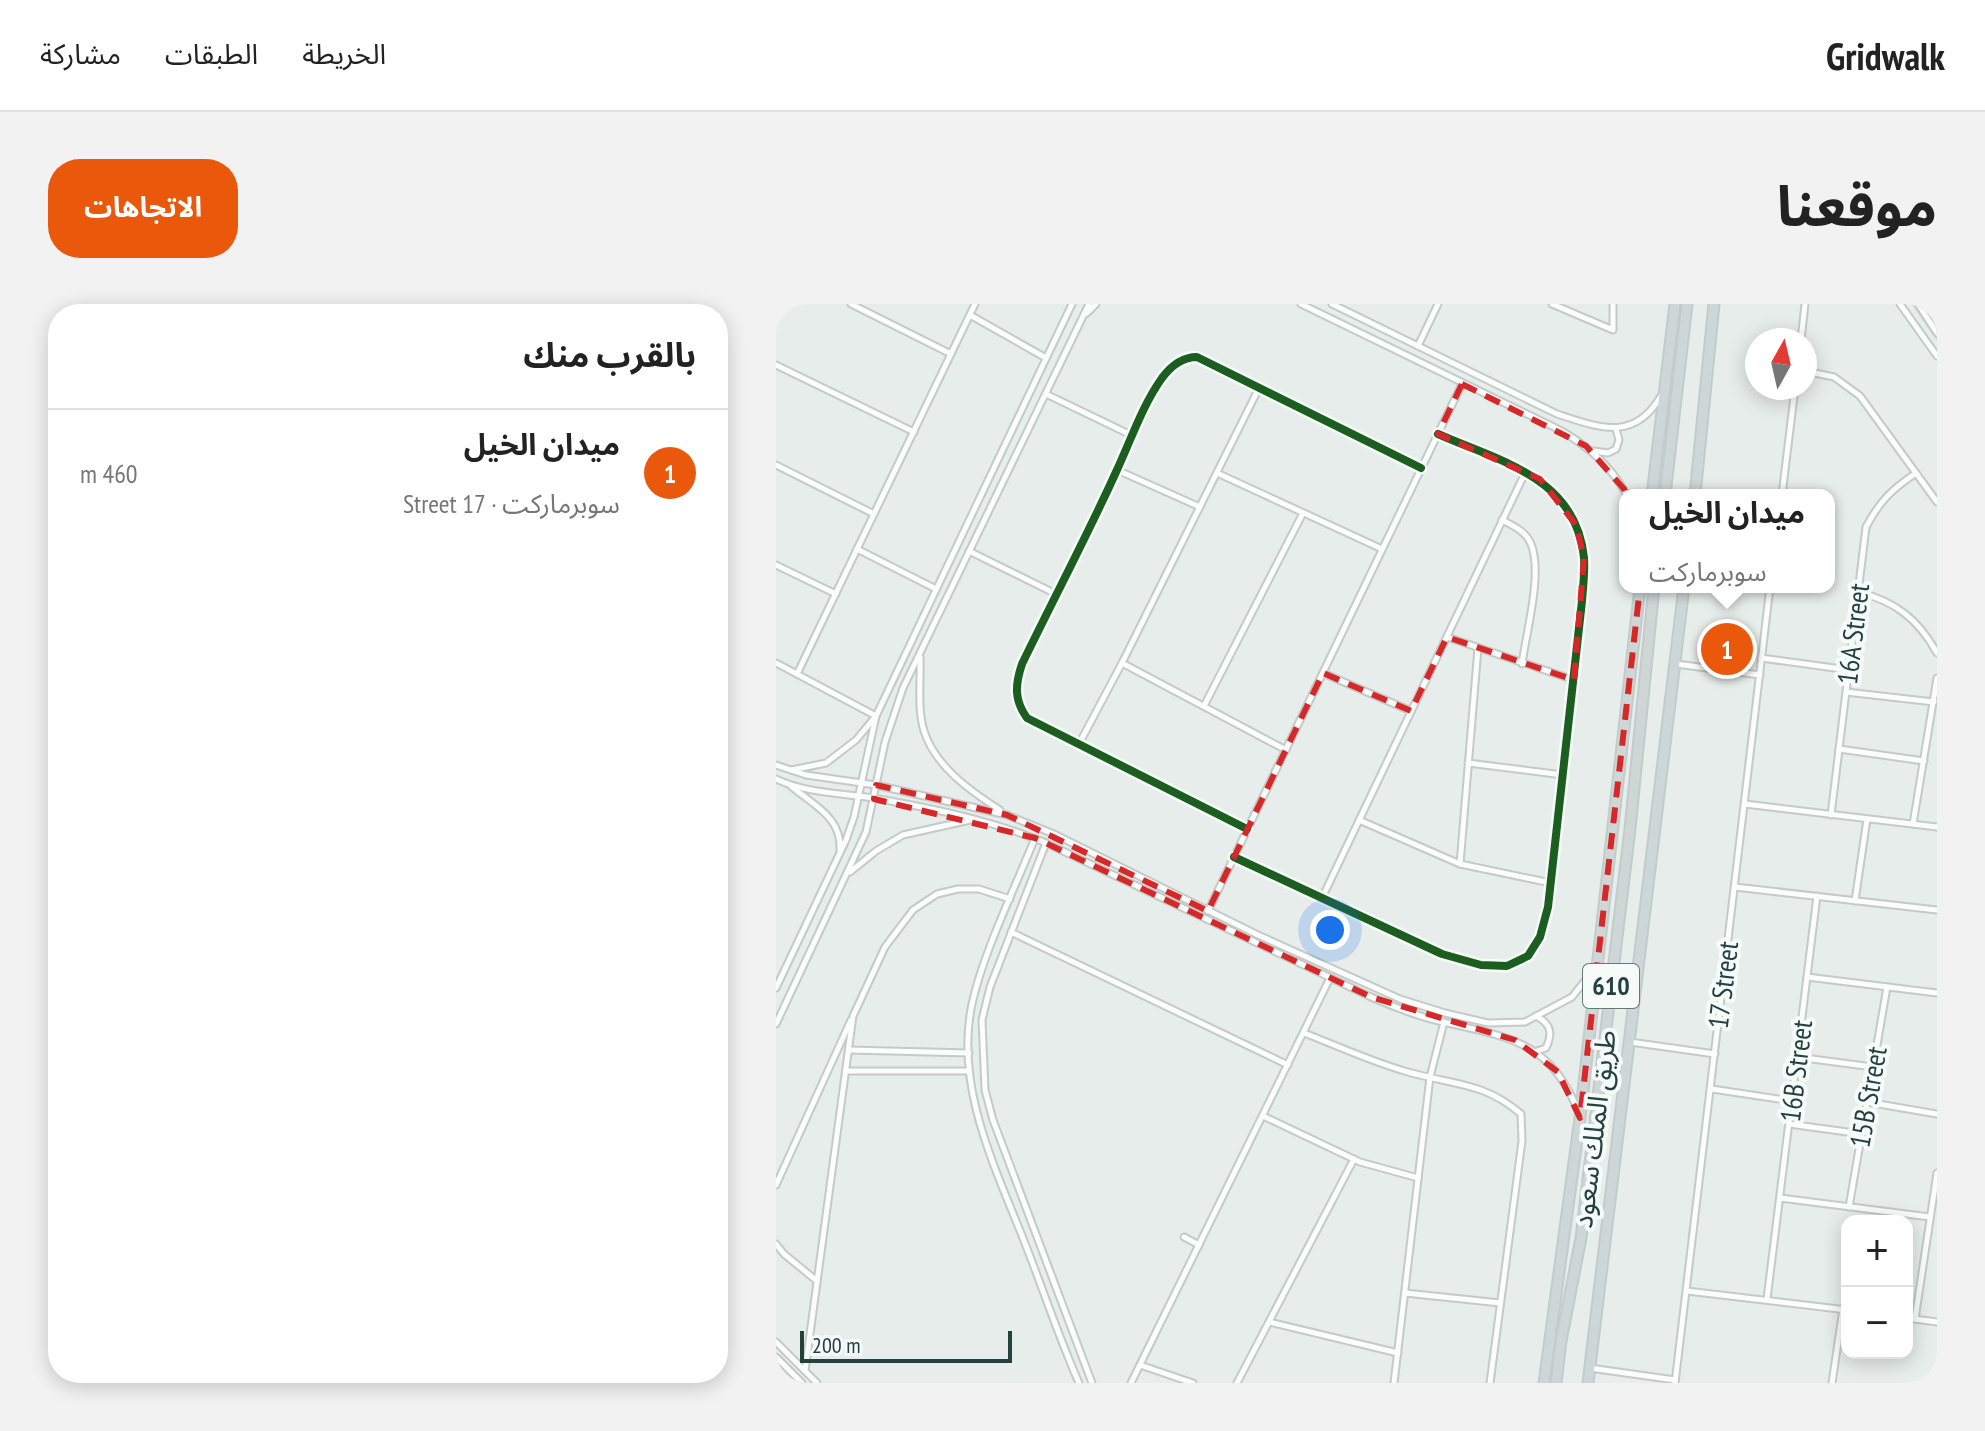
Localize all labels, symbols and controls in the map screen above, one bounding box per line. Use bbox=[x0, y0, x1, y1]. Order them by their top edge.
text: Gridwalk bbox=[1826, 31, 1945, 80]
text: مشاركة bbox=[40, 35, 121, 72]
text: الطبقات bbox=[165, 35, 258, 72]
text: الخريطة bbox=[302, 35, 386, 72]
button: الاتجاهات bbox=[48, 159, 238, 258]
text: موقعنا bbox=[1777, 169, 1937, 241]
north arrow bbox=[1745, 328, 1817, 400]
text: بالقرب منك bbox=[523, 332, 696, 376]
text: ميدان الخيل bbox=[464, 424, 620, 463]
text: 460 m bbox=[80, 457, 138, 490]
text: 1 bbox=[664, 457, 676, 490]
text: سوبرماركت · 17 Street bbox=[403, 487, 620, 520]
popup bbox=[1619, 489, 1835, 593]
text: ميدان الخيل bbox=[1649, 492, 1805, 531]
text: سوبرماركت bbox=[1649, 555, 1767, 588]
street label: 16A Street bbox=[1828, 581, 1877, 687]
pin: 1 bbox=[1701, 619, 1753, 679]
your location bbox=[1310, 910, 1350, 950]
street label: 17 Street bbox=[1699, 939, 1746, 1031]
road number: 610 bbox=[1583, 964, 1639, 1008]
street label: 16B Street bbox=[1771, 1018, 1820, 1124]
street label: طريق الملك سعود bbox=[1563, 1028, 1624, 1230]
street label: 15B Street bbox=[1840, 1043, 1895, 1150]
map controls bbox=[1841, 1215, 1913, 1359]
button: + bbox=[1841, 1215, 1913, 1287]
button: − bbox=[1841, 1287, 1913, 1359]
scale bar bbox=[800, 1327, 1012, 1363]
text: 200 m bbox=[812, 1331, 861, 1359]

